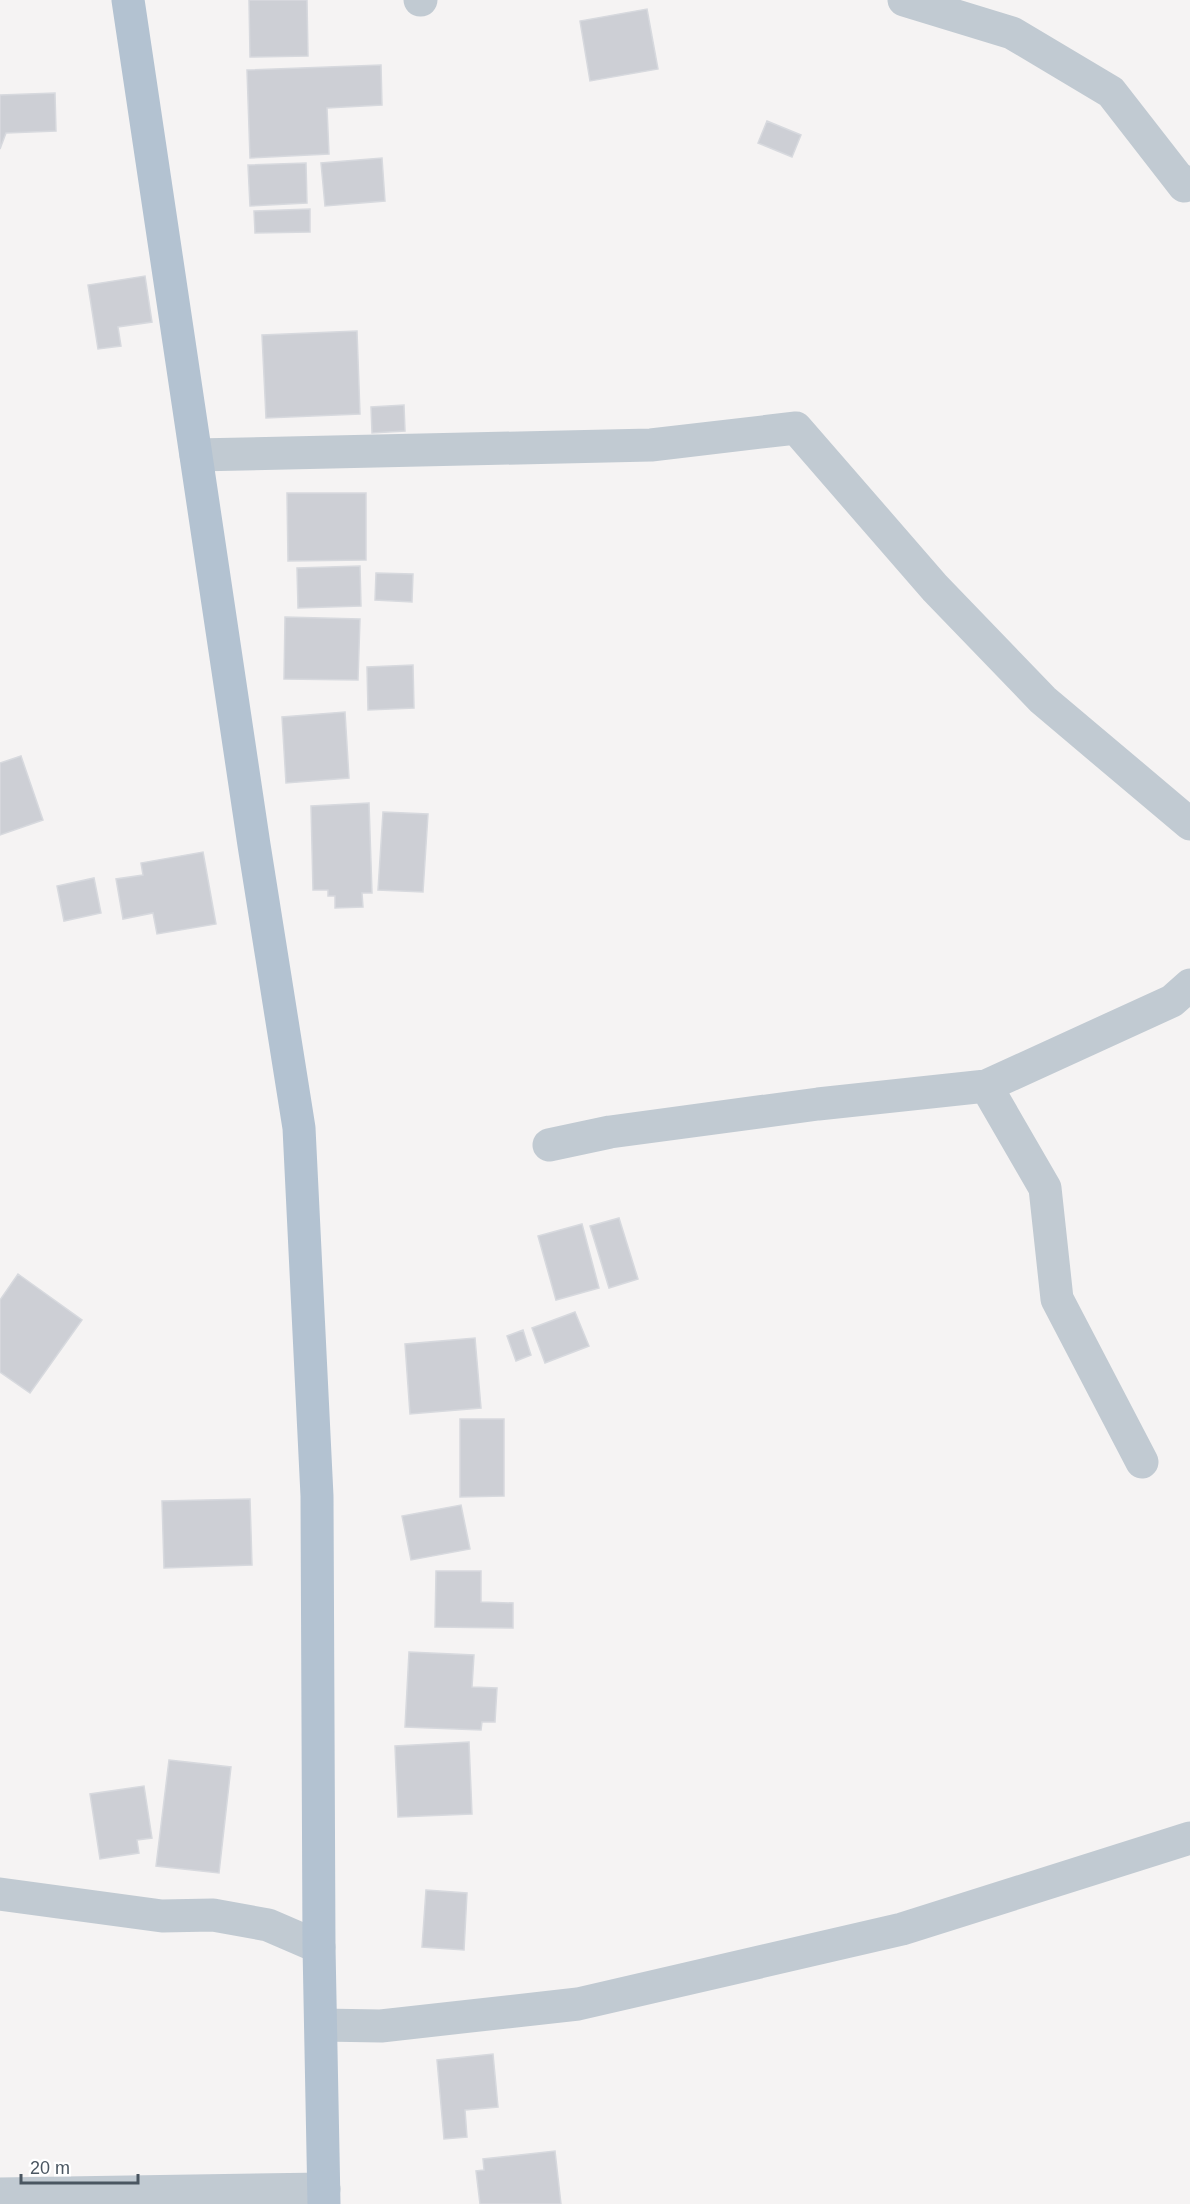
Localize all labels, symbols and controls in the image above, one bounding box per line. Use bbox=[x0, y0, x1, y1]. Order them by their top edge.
scale bar bbox=[21, 2147, 138, 2185]
text: 20 m bbox=[30, 2158, 70, 2178]

